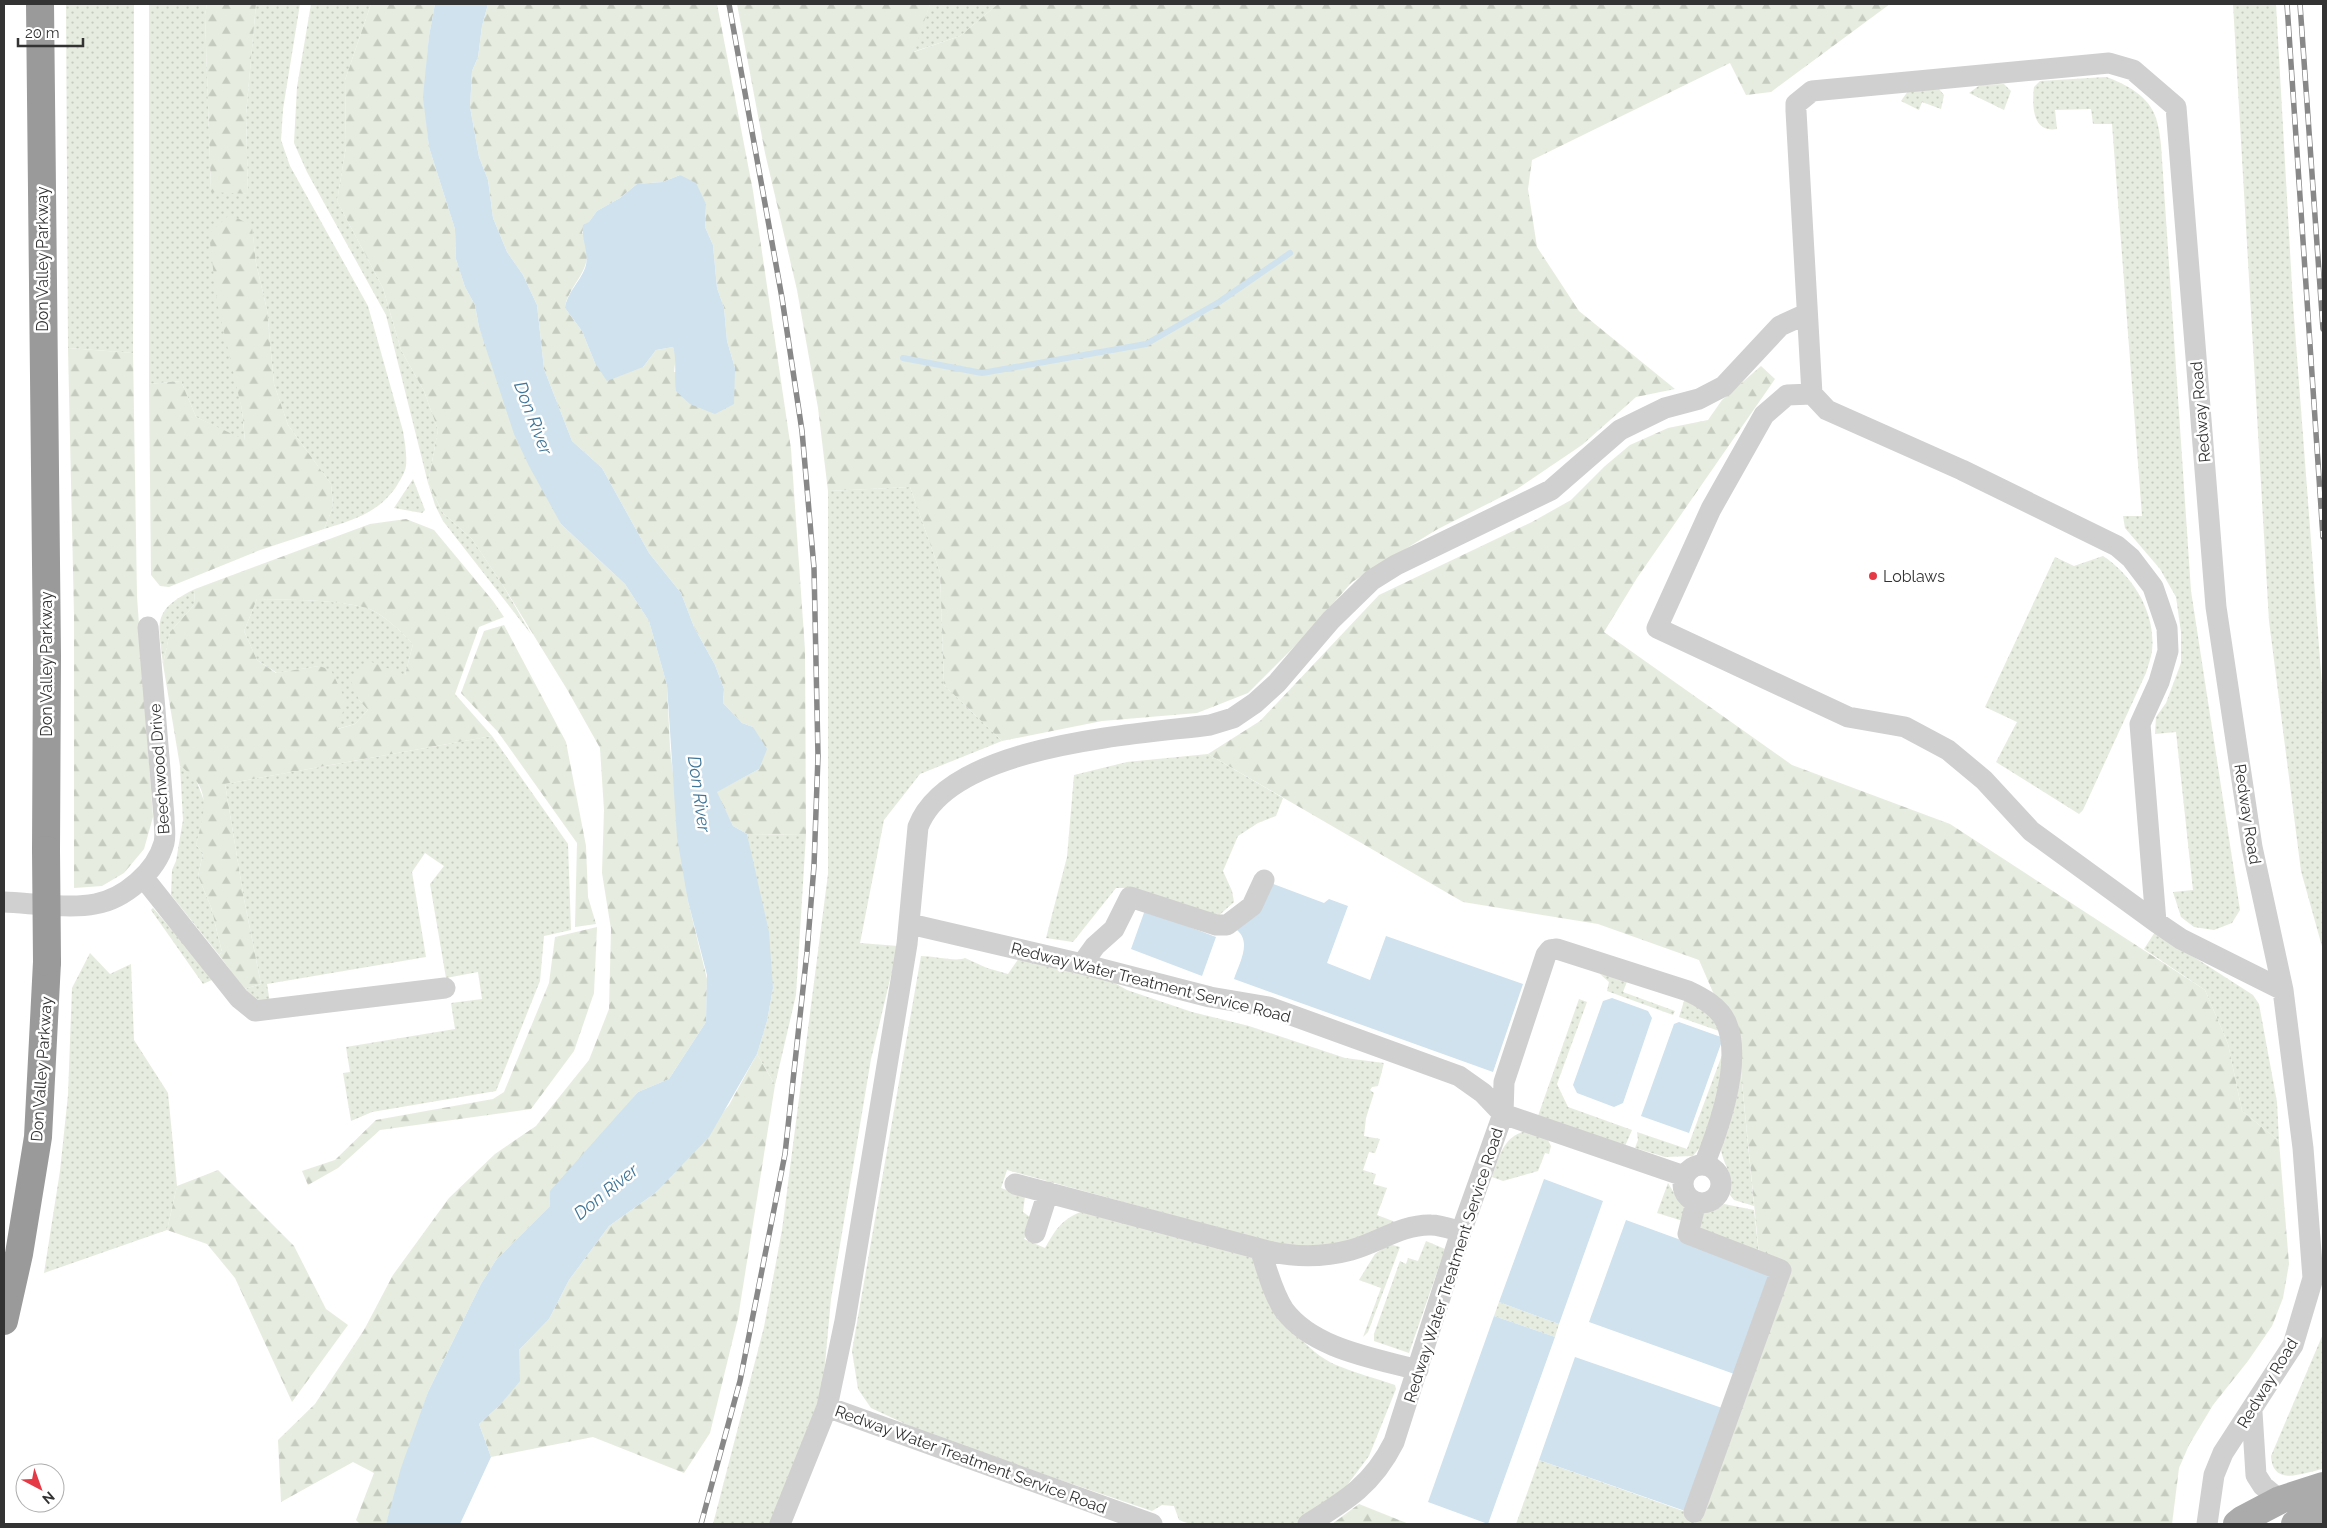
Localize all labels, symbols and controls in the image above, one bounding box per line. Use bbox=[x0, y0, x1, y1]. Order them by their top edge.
scale bar bbox=[18, 15, 82, 47]
text: 20 m bbox=[25, 24, 60, 42]
street label: Don Valley Parkway bbox=[33, 186, 52, 332]
street label: Redway Road bbox=[2187, 361, 2214, 463]
water label: Don River bbox=[510, 378, 557, 458]
place label: Loblaws bbox=[1883, 567, 1945, 586]
marker: Loblaws bbox=[1867, 570, 1879, 582]
street label: Don Valley Parkway bbox=[37, 591, 56, 737]
street label: Beechwood Drive bbox=[145, 703, 174, 835]
water label: Don River bbox=[684, 754, 715, 834]
street label: Redway Road bbox=[2230, 762, 2265, 866]
street label: Redway Water Treatment Service Road bbox=[1009, 938, 1293, 1027]
street label: Don Valley Parkway bbox=[27, 996, 56, 1142]
street label: Redway Water Treatment Service Road bbox=[1400, 1125, 1507, 1405]
water label: Don River bbox=[569, 1159, 643, 1224]
street label: Redway Road bbox=[2233, 1335, 2302, 1432]
street label: Redway Water Treatment Service Road bbox=[832, 1401, 1109, 1518]
north arrow bbox=[15, 1463, 65, 1513]
text: N bbox=[39, 1488, 58, 1507]

